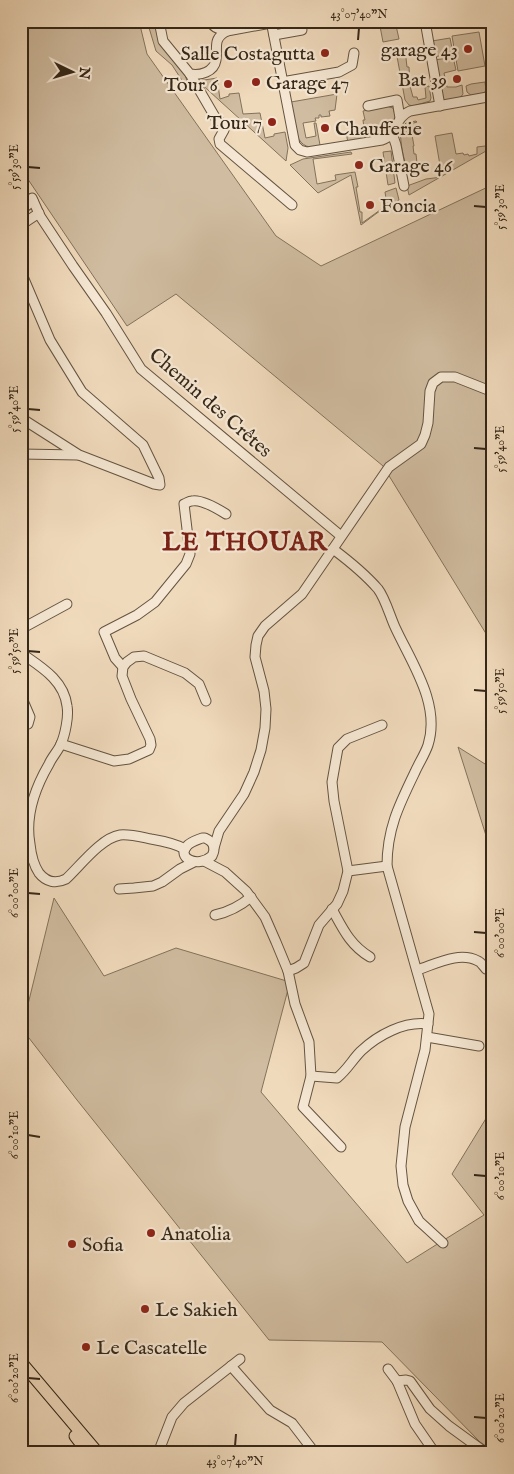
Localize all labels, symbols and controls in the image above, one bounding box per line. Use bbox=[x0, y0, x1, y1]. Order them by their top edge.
text: 43°07'40"N bbox=[330, 7, 388, 22]
place label: garage 43 bbox=[381, 38, 458, 63]
place label: Salle Costagutta bbox=[180, 42, 315, 67]
marker: garage 43 bbox=[462, 43, 474, 55]
marker: Salle Costagutta bbox=[319, 47, 331, 59]
north arrow bbox=[48, 48, 98, 98]
text: N bbox=[74, 65, 94, 80]
place label: Bat 39 bbox=[398, 68, 447, 93]
place label: Garage 47 bbox=[266, 71, 349, 96]
place label: Tour 6 bbox=[164, 73, 219, 98]
marker: Bat 39 bbox=[451, 73, 463, 85]
marker: Garage 47 bbox=[250, 76, 262, 88]
marker: Tour 6 bbox=[222, 78, 234, 90]
place label: Tour 7 bbox=[207, 111, 262, 136]
marker: Tour 7 bbox=[266, 116, 278, 128]
place label: Chaufferie bbox=[335, 117, 422, 142]
marker: Chaufferie bbox=[319, 122, 331, 134]
text: 5°59'30"E bbox=[7, 144, 22, 190]
place label: Garage 46 bbox=[369, 154, 453, 179]
marker: Garage 46 bbox=[353, 159, 365, 171]
text: 5°59'30"E bbox=[493, 184, 508, 230]
place label: Foncia bbox=[380, 194, 437, 219]
marker: Foncia bbox=[364, 199, 376, 211]
street label: Chemin des Crêtes bbox=[143, 343, 277, 463]
text: 5°59'40"E bbox=[7, 385, 22, 433]
text: 5°59'40"E bbox=[493, 425, 508, 473]
district label: LE THOUAR bbox=[162, 527, 329, 559]
text: 5°59'50"E bbox=[7, 628, 22, 674]
text: 5°59'50"E bbox=[493, 668, 508, 714]
text: 6°00'00"E bbox=[7, 868, 22, 918]
text: 6°00'00"E bbox=[493, 908, 508, 958]
text: 6°00'10"E bbox=[7, 1111, 22, 1159]
text: 6°00'10"E bbox=[493, 1152, 508, 1200]
place label: Anatolia bbox=[160, 1222, 231, 1247]
marker: Anatolia bbox=[145, 1227, 157, 1239]
place label: Sofia bbox=[82, 1233, 124, 1258]
marker: Sofia bbox=[66, 1238, 78, 1250]
place label: Le Sakieh bbox=[155, 1298, 238, 1323]
marker: Le Sakieh bbox=[139, 1303, 151, 1315]
place label: Le Cascatelle bbox=[96, 1336, 207, 1361]
marker: Le Cascatelle bbox=[80, 1341, 92, 1353]
text: 6°00'20"E bbox=[7, 1353, 22, 1403]
text: 6°00'20"E bbox=[493, 1393, 508, 1443]
text: 43°07'40"N bbox=[206, 1454, 264, 1469]

